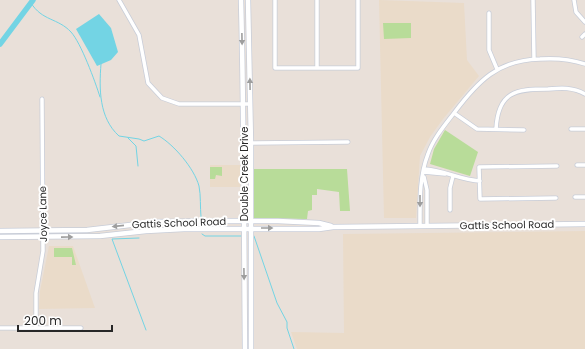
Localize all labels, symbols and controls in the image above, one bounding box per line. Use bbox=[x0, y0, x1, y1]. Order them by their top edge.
one-way arrow bbox=[239, 33, 245, 46]
one-way arrow bbox=[246, 78, 253, 90]
street label: Double Creek Drive bbox=[237, 127, 252, 221]
street label: Joyce Lane bbox=[35, 186, 51, 242]
one-way arrow bbox=[417, 195, 423, 208]
street label: Gattis School Road bbox=[132, 214, 226, 232]
street label: Gattis School Road bbox=[460, 217, 554, 233]
one-way arrow bbox=[112, 223, 124, 229]
one-way arrow bbox=[261, 225, 274, 231]
one-way arrow bbox=[61, 234, 74, 240]
one-way arrow bbox=[241, 268, 247, 281]
scale bar bbox=[18, 307, 112, 333]
text: 200 m bbox=[24, 312, 62, 329]

